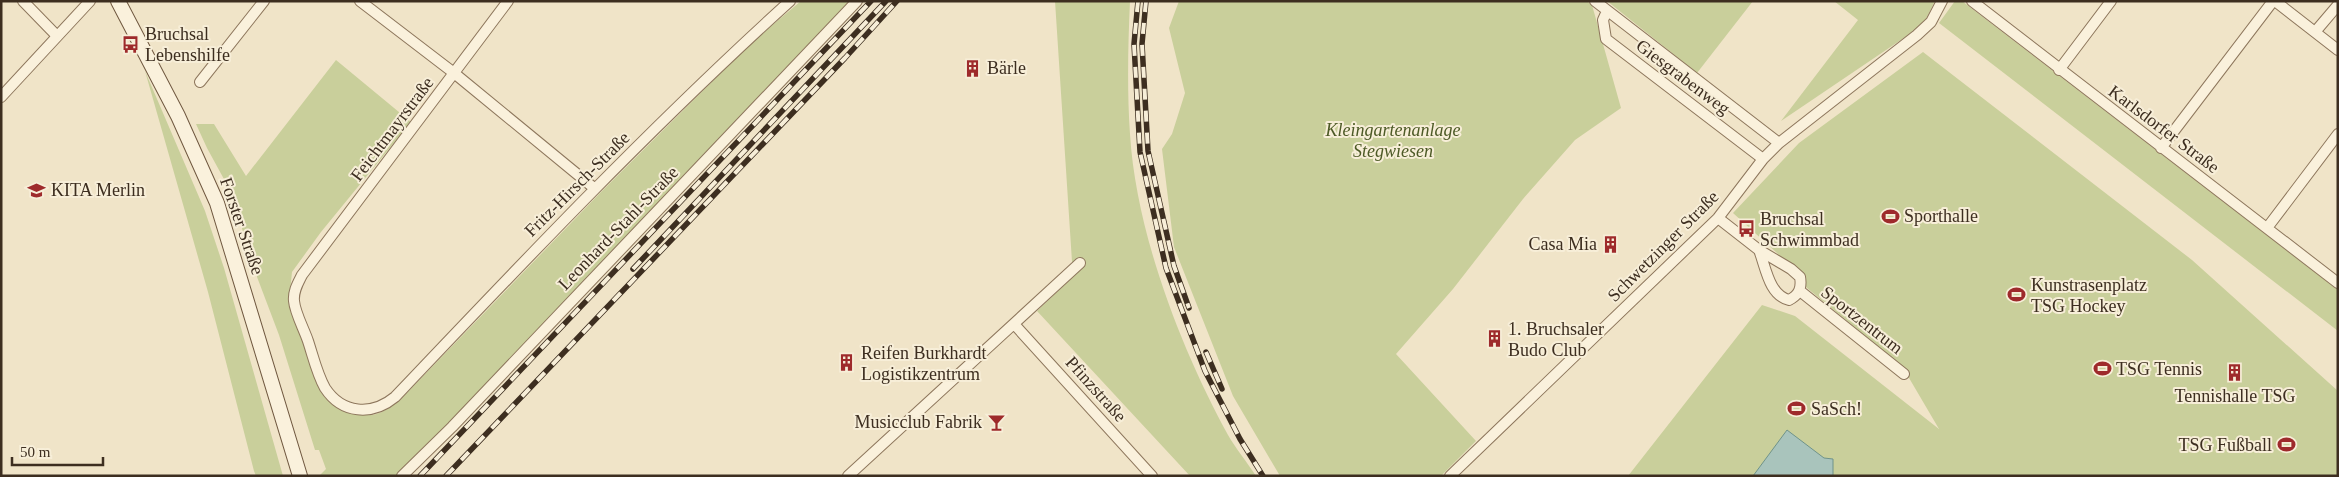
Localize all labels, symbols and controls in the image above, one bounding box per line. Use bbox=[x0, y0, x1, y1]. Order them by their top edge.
place label: Bruchsal Lebenshilfe bbox=[145, 24, 230, 65]
bus stop icon: Bruchsal Lebenshilfe bbox=[121, 34, 141, 54]
street label: Giesgrabenweg bbox=[1632, 35, 1734, 119]
building icon: Bärle bbox=[963, 58, 983, 78]
place label: Bärle bbox=[987, 58, 1026, 78]
street label: Feichtmayrstraße bbox=[346, 73, 438, 185]
street label: Karlsdorfer Straße bbox=[2105, 81, 2223, 177]
park label: Kleingartenanlage Stegwiesen bbox=[1325, 120, 1461, 161]
street label: Fritz-Hirsch-Straße bbox=[520, 127, 634, 241]
street label: Leonhard-Stahl-Straße bbox=[554, 162, 682, 294]
street label: Forster Straße bbox=[216, 175, 268, 277]
school or university icon: KITA Merlin bbox=[27, 180, 47, 200]
place label: KITA Merlin bbox=[51, 180, 145, 200]
street label: Schwetzinger Straße bbox=[1603, 186, 1723, 306]
sports icon: Sporthalle bbox=[1880, 206, 1900, 226]
place label: Sporthalle bbox=[1904, 206, 1978, 226]
place label: Bruchsal Schwimmbad bbox=[1760, 209, 1859, 250]
bus stop icon: Bruchsal Schwimmbad bbox=[1736, 219, 1756, 239]
place label: Casa Mia bbox=[1529, 234, 1597, 254]
building icon: Casa Mia bbox=[1601, 234, 1621, 254]
place label: Kunstrasenplatz TSG Hockey bbox=[2031, 275, 2147, 316]
street label: Sportzentrum bbox=[1817, 282, 1907, 358]
sports icon: Kunstrasenplatz TSG Hockey bbox=[2007, 285, 2027, 305]
place label: 1. Bruchsaler Budo Club bbox=[1508, 319, 1604, 360]
building icon: 1. Bruchsaler Budo Club bbox=[1484, 329, 1504, 349]
place label: Reifen Burkhardt Logistikzentrum bbox=[861, 343, 986, 384]
street label: Pfinzstraße bbox=[1061, 352, 1131, 426]
building icon: Reifen Burkhardt Logistikzentrum bbox=[837, 353, 857, 373]
sports icon: TSG Tennis bbox=[2092, 359, 2112, 379]
place label: TSG Tennis bbox=[2116, 359, 2202, 379]
building icon: Tennishalle TSG bbox=[2225, 363, 2245, 383]
place label: Tennishalle TSG bbox=[2175, 386, 2295, 406]
sports icon: SaSch! bbox=[1787, 399, 1807, 419]
place label: SaSch! bbox=[1811, 399, 1862, 419]
place label: Musicclub Fabrik bbox=[855, 412, 982, 432]
bar icon: Musicclub Fabrik bbox=[986, 412, 1006, 432]
scale bar bbox=[12, 434, 104, 466]
place label: TSG Fußball bbox=[2178, 435, 2272, 455]
sports icon: TSG Fußball bbox=[2276, 435, 2296, 455]
text: 50 m bbox=[20, 444, 51, 460]

